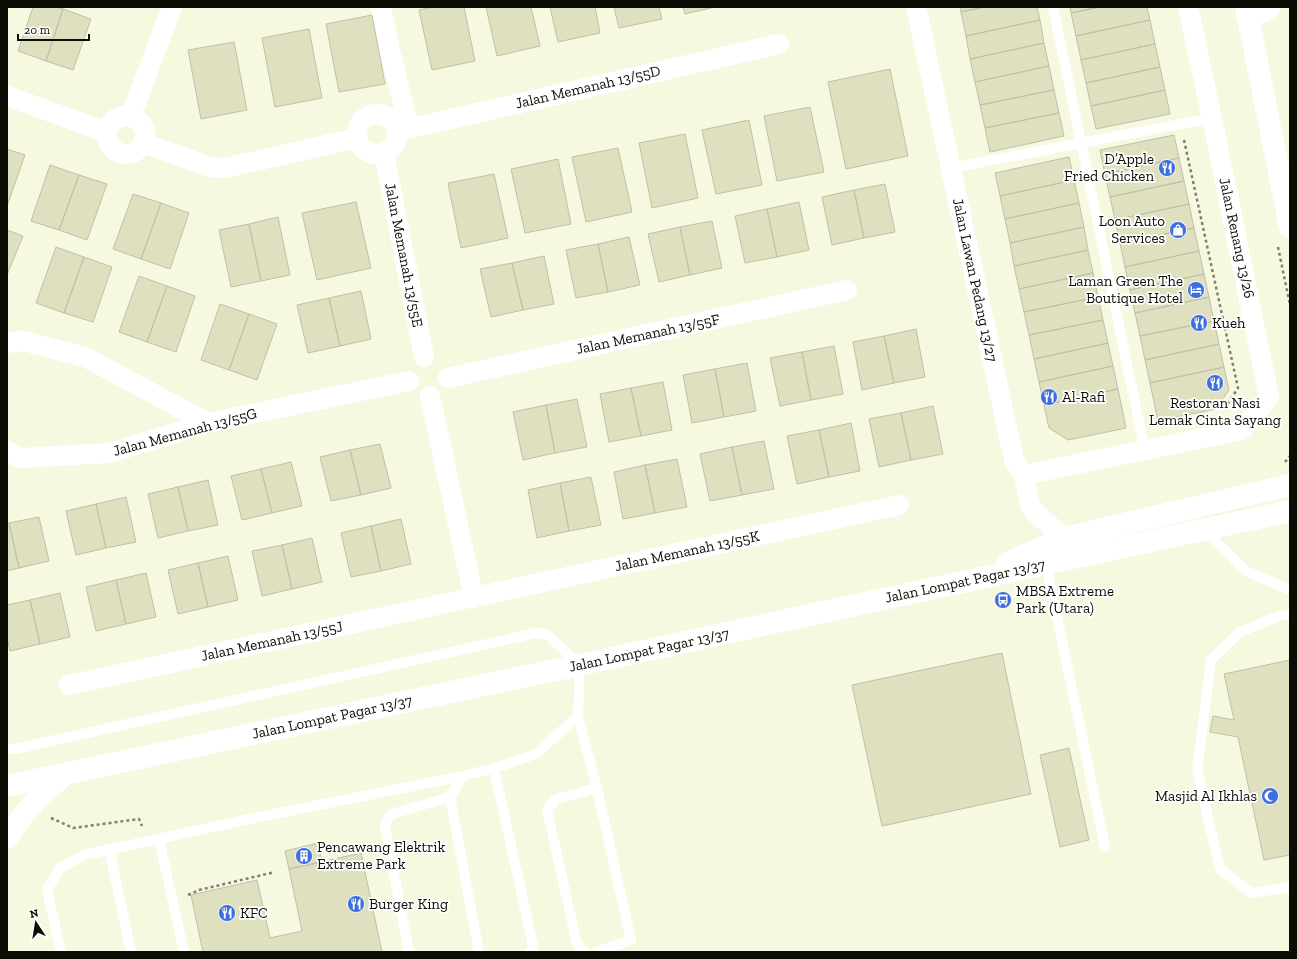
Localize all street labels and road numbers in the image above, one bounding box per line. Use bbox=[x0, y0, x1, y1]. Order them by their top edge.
street label: Jalan Memanah 13/55D bbox=[514, 62, 662, 112]
street label: Jalan Renang 13/26 bbox=[1215, 176, 1259, 300]
street label: Jalan Memanah 13/55E bbox=[381, 181, 427, 329]
street label: Jalan Lawan Pedang 13/27 bbox=[949, 197, 1001, 363]
street label: Jalan Memanah 13/55F bbox=[575, 310, 722, 358]
street label: Jalan Memanah 13/55G bbox=[111, 404, 259, 460]
street label: Jalan Memanah 13/55K bbox=[613, 527, 761, 575]
street label: Jalan Lompat Pagar 13/37 bbox=[883, 555, 1047, 607]
street label: Jalan Memanah 13/55J bbox=[199, 617, 345, 665]
street label: Jalan Lompat Pagar 13/37 bbox=[567, 624, 731, 676]
street label: Jalan Lompat Pagar 13/37 bbox=[250, 691, 414, 743]

